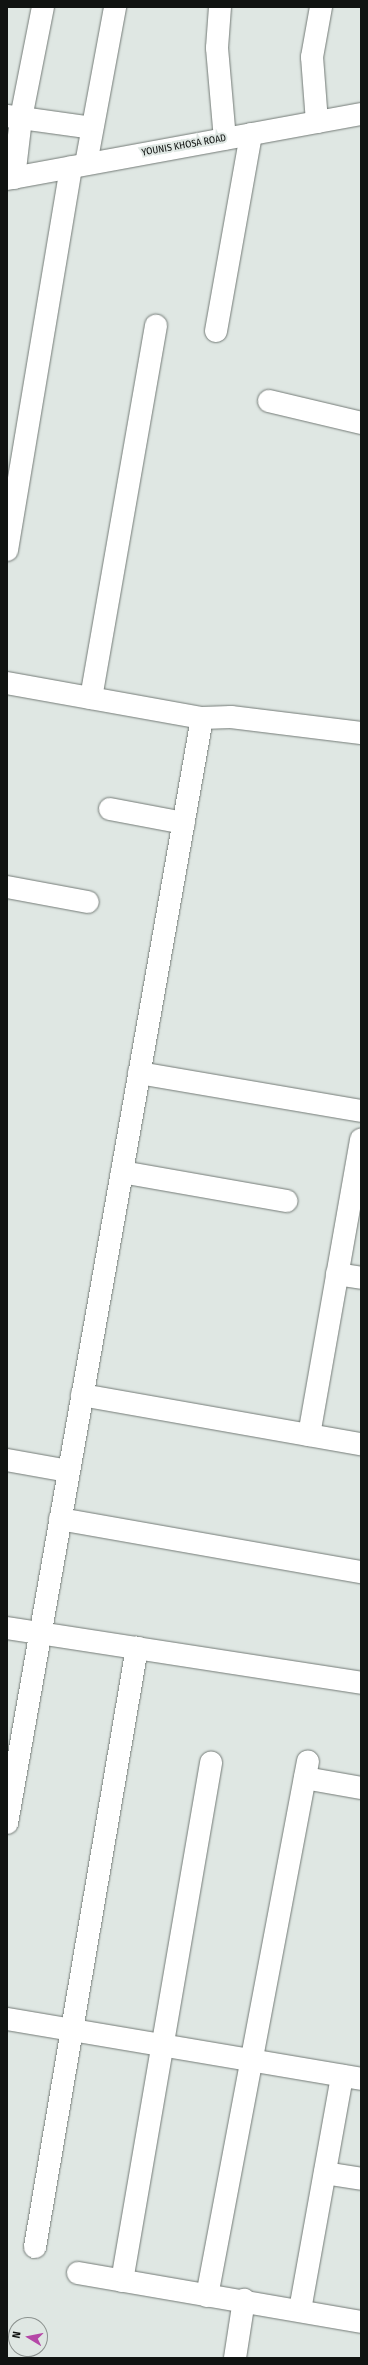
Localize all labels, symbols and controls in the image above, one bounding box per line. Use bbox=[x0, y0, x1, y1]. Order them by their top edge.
street label: YOUNIS KHOSA ROAD bbox=[141, 133, 227, 159]
north arrow bbox=[8, 2317, 48, 2357]
text: N bbox=[10, 2331, 24, 2339]

